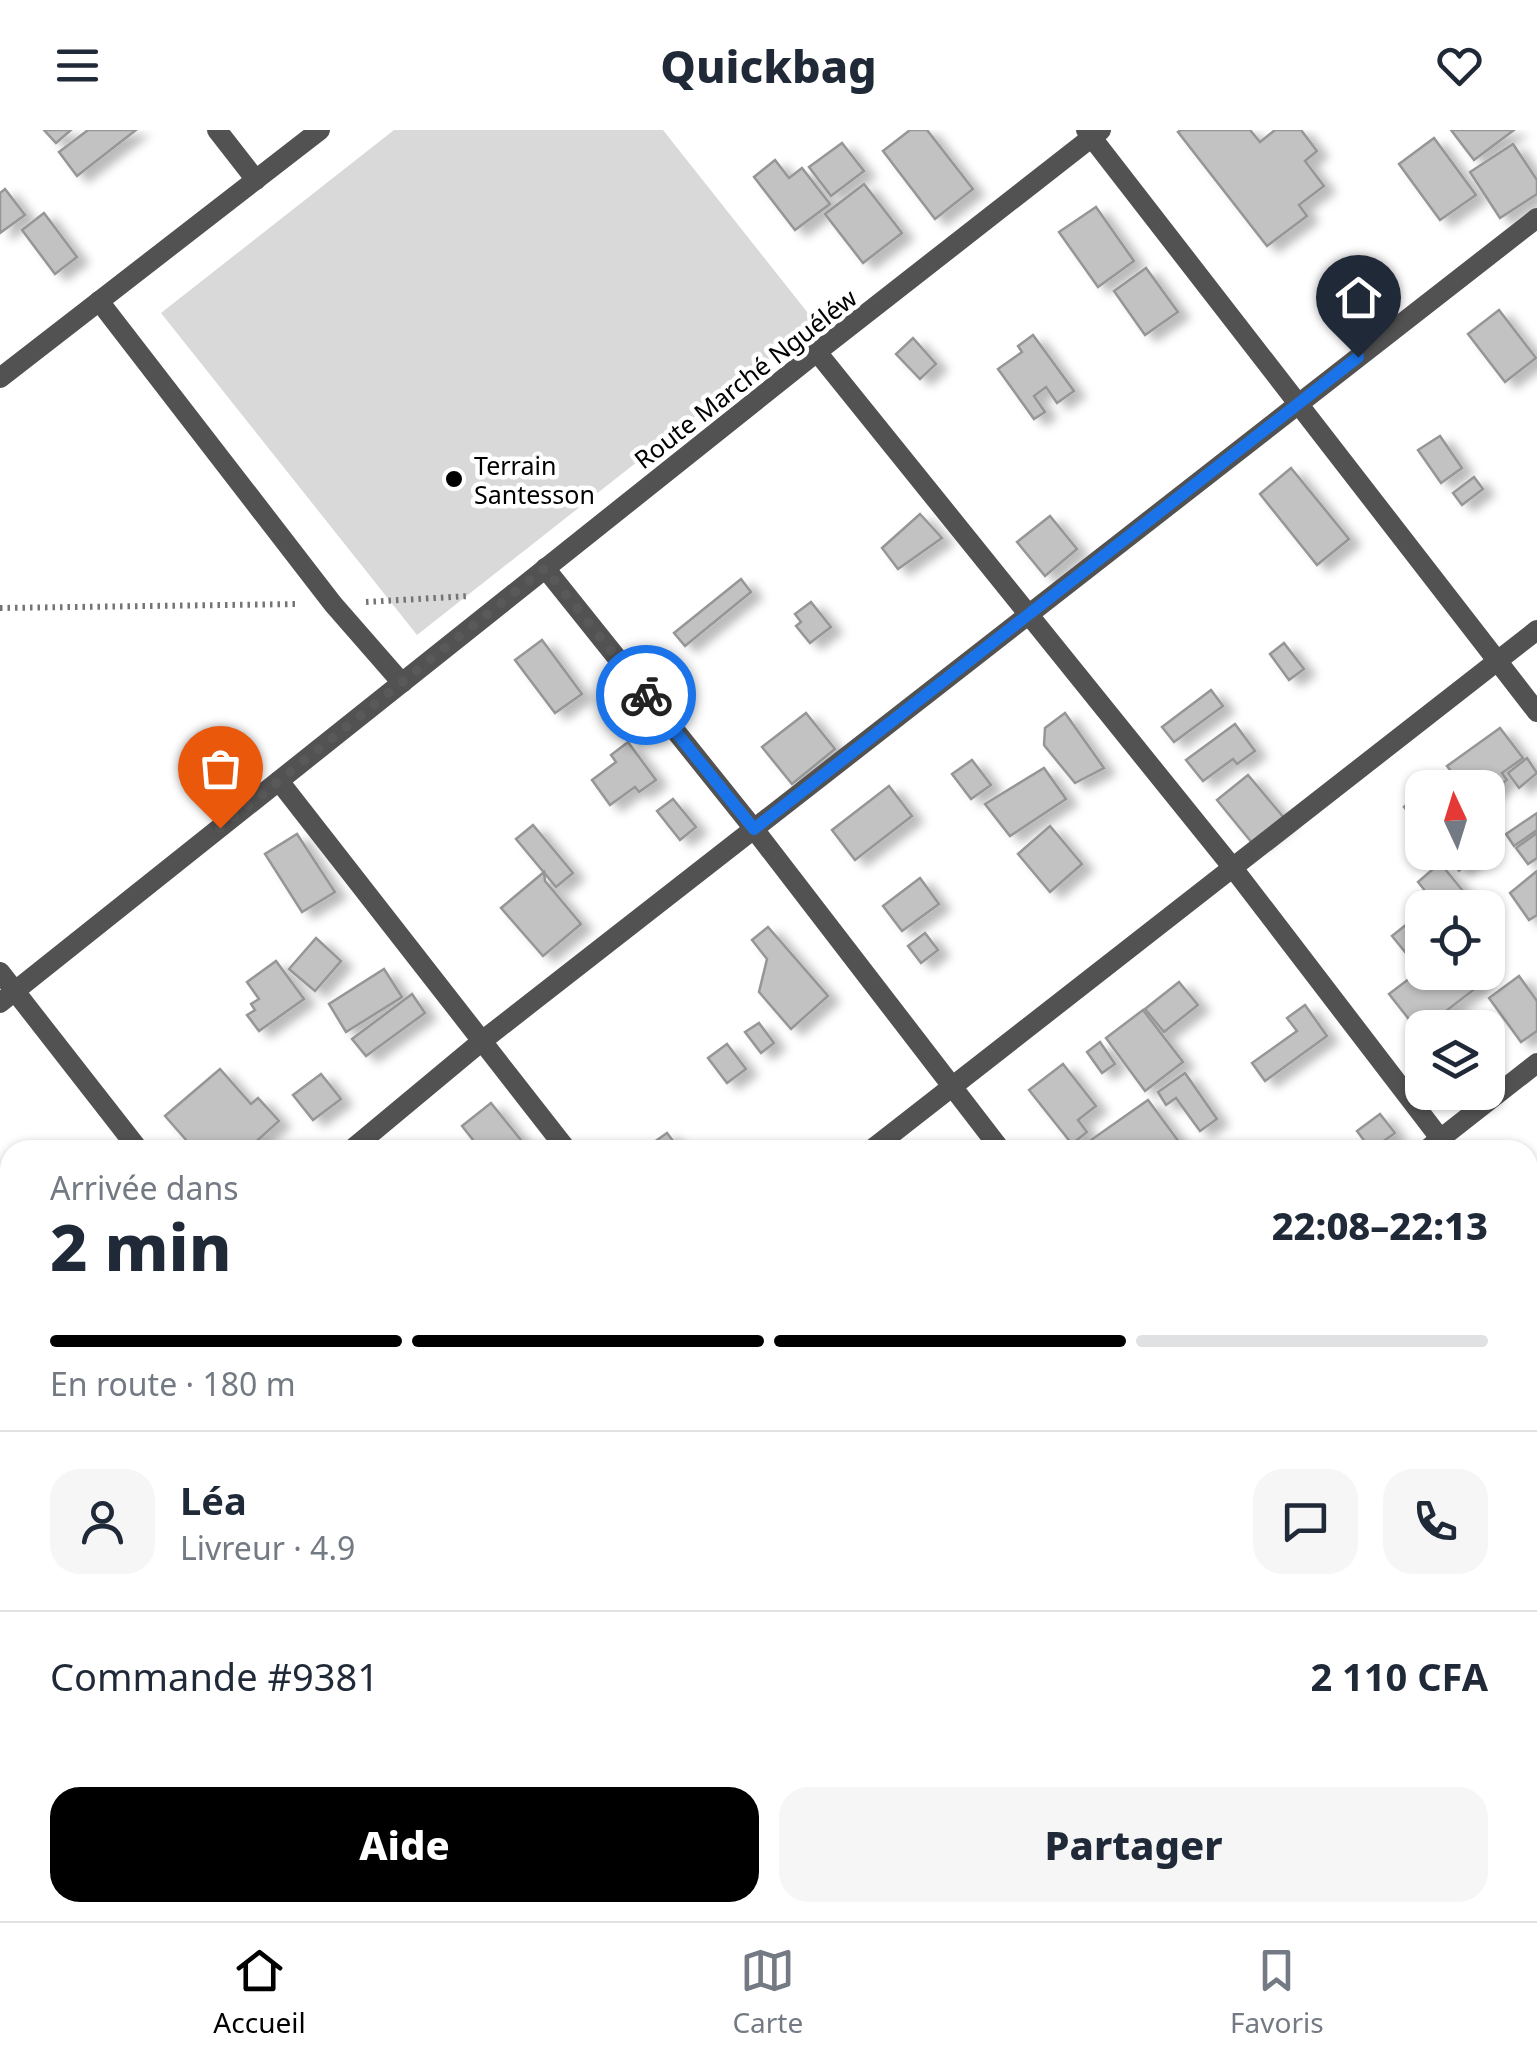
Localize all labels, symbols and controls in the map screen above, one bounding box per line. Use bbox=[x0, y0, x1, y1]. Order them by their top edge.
text: Quickbag bbox=[660, 35, 877, 96]
icon: menu bbox=[50, 38, 105, 93]
icon: heart bbox=[1432, 38, 1487, 93]
pin bbox=[1316, 255, 1401, 358]
icon: home bbox=[1331, 270, 1386, 325]
street label: Route Marché Nguéléw bbox=[627, 280, 864, 476]
place label: Terrain Santesson bbox=[474, 448, 595, 511]
marker: Terrain Santesson bbox=[443, 468, 465, 490]
courier bbox=[596, 645, 696, 745]
icon: bike bbox=[619, 668, 674, 723]
pin bbox=[178, 726, 263, 829]
icon: bag bbox=[193, 741, 248, 796]
north arrow bbox=[1405, 770, 1505, 870]
map controls bbox=[1405, 770, 1505, 1110]
button: locate bbox=[1405, 890, 1505, 990]
button: layers bbox=[1405, 1010, 1505, 1110]
text: Arrivée dans bbox=[50, 1166, 239, 1209]
text: 22:08–22:13 bbox=[1272, 1199, 1488, 1251]
text: 2 min bbox=[50, 1202, 232, 1290]
text: En route · 180 m bbox=[50, 1362, 296, 1405]
button: person bbox=[50, 1469, 155, 1574]
button: chat bbox=[1253, 1469, 1358, 1574]
button: phone bbox=[1383, 1469, 1488, 1574]
text: Léa bbox=[180, 1474, 247, 1526]
text: Livreur · 4.9 bbox=[180, 1526, 355, 1569]
text: Commande #9381 bbox=[50, 1650, 379, 1702]
text: 2 110 CFA bbox=[1311, 1650, 1488, 1702]
button: Aide bbox=[50, 1787, 759, 1902]
button: Partager bbox=[779, 1787, 1488, 1902]
tab: Accueil bbox=[213, 1943, 306, 2041]
tab: Carte bbox=[732, 1943, 803, 2041]
tab: Favoris bbox=[1230, 1943, 1324, 2041]

